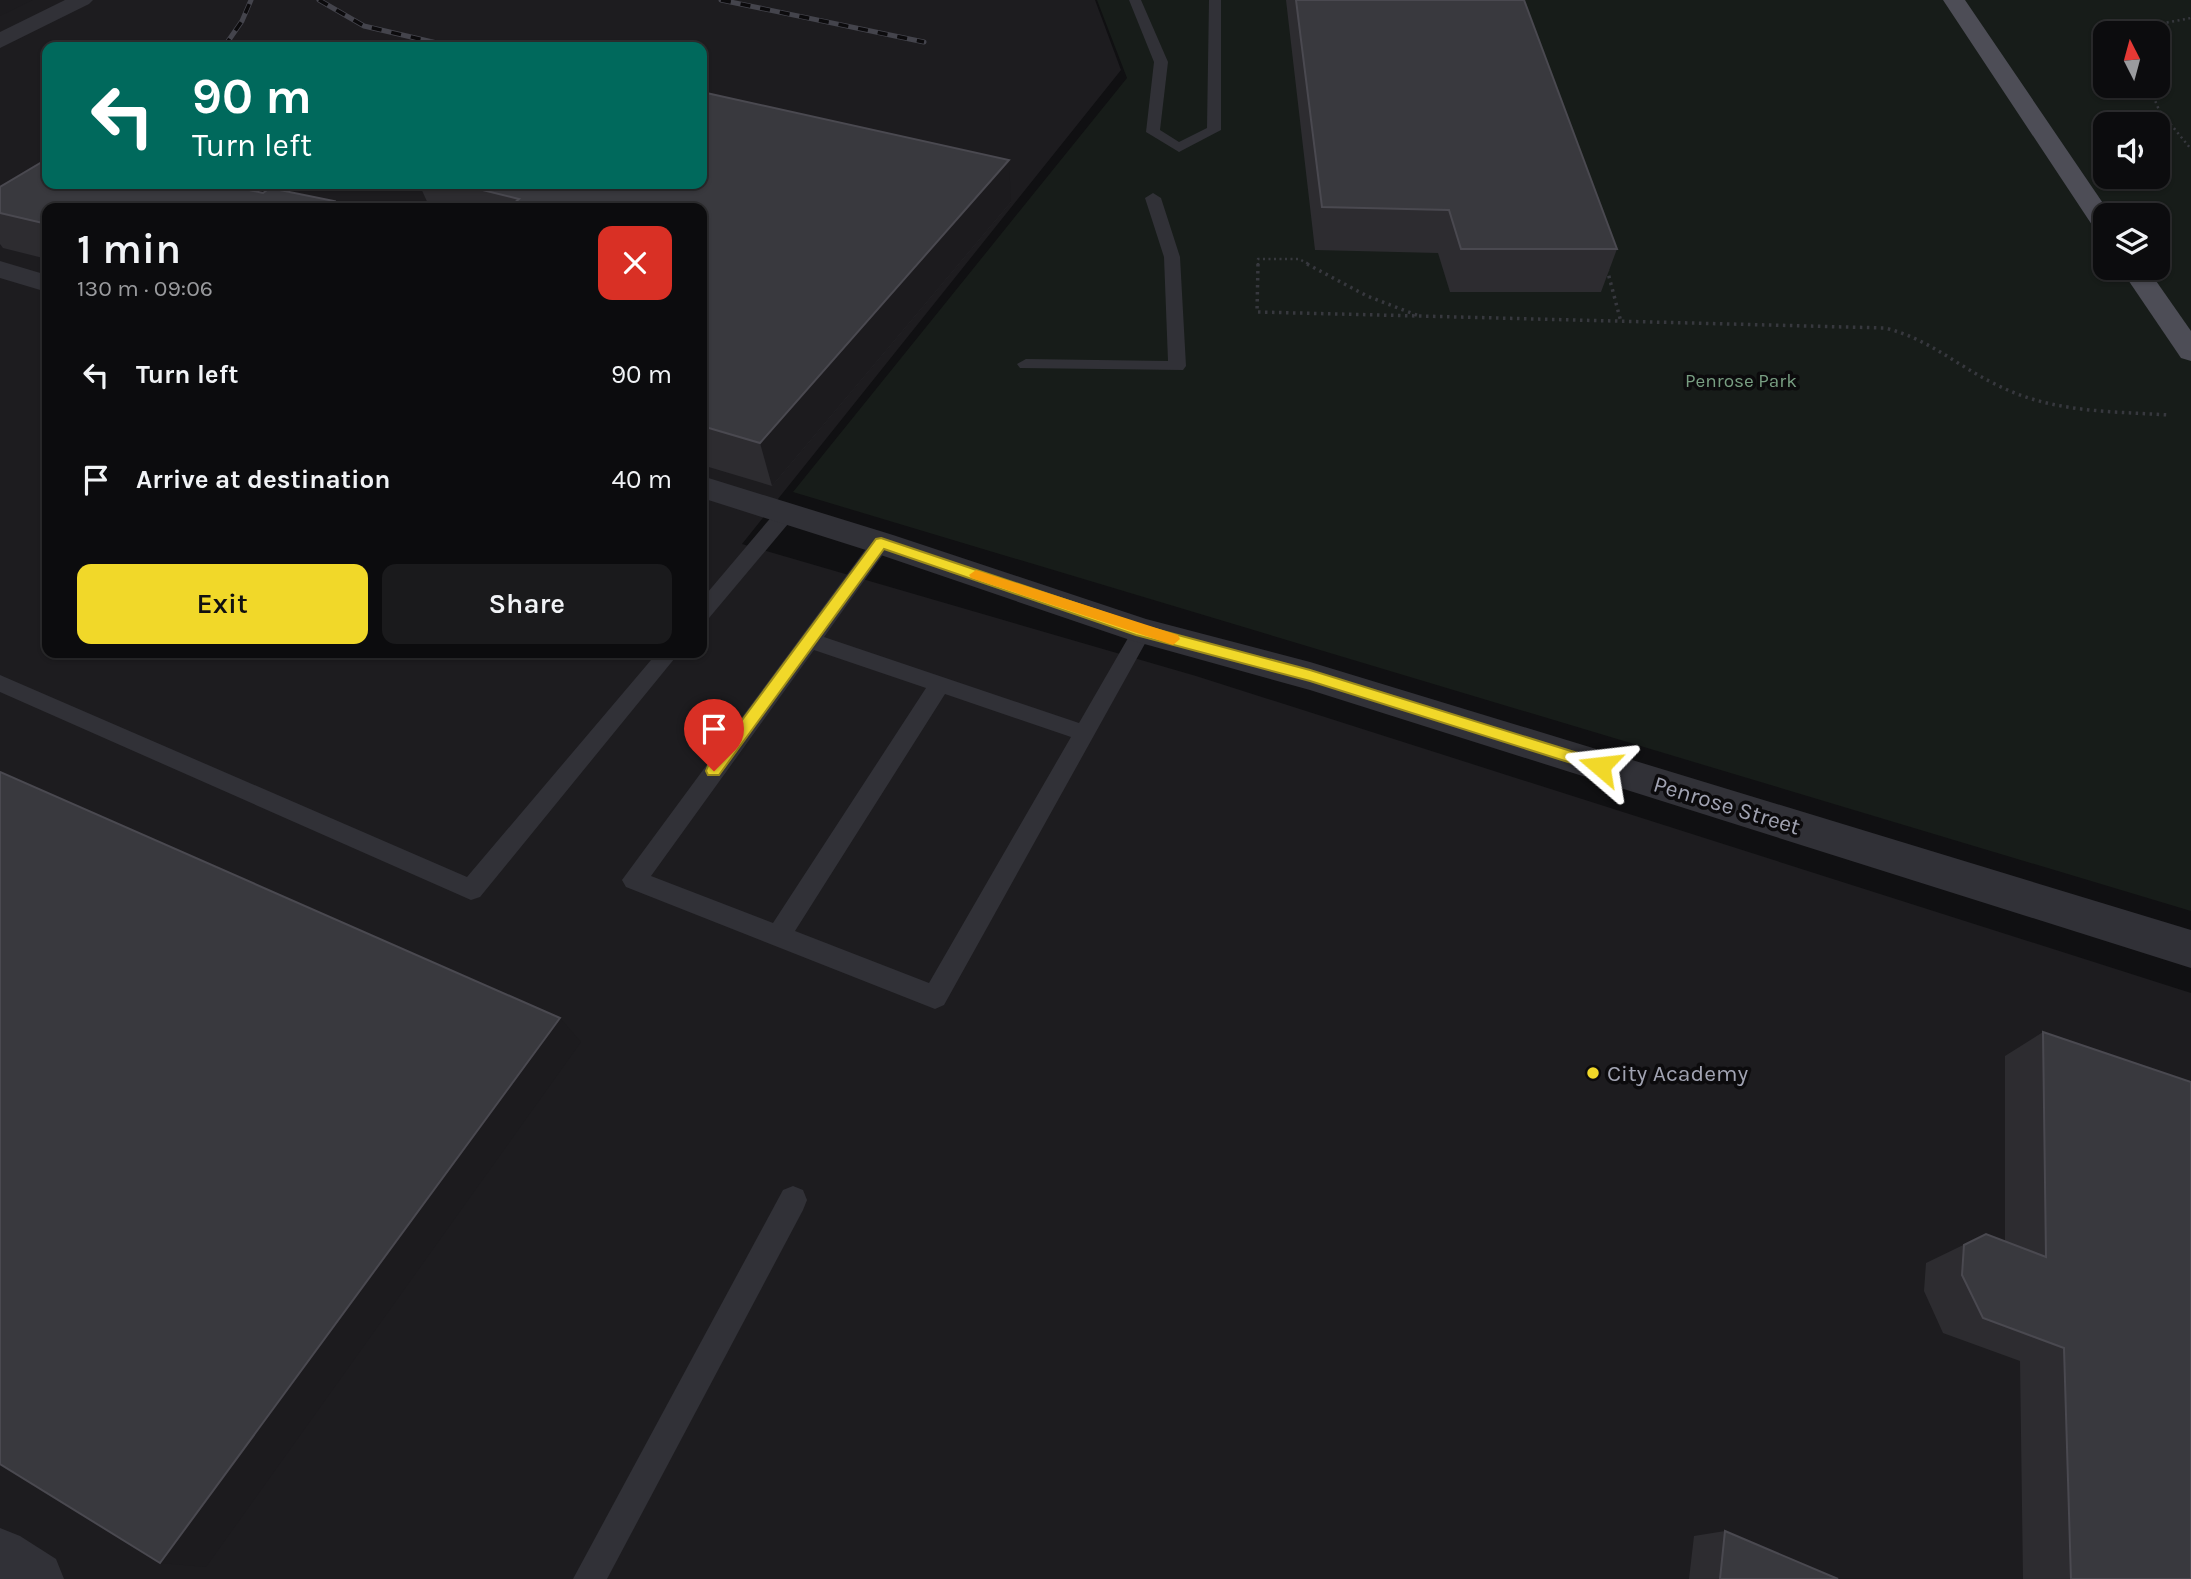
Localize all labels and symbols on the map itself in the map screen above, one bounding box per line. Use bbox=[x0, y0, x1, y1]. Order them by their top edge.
north arrow bbox=[2093, 21, 2170, 98]
park label: Penrose Park bbox=[1685, 370, 1797, 392]
pin bbox=[684, 699, 744, 771]
position arrow bbox=[1563, 729, 1637, 803]
street label: Penrose Street bbox=[1650, 770, 1804, 841]
place label: City Academy bbox=[1607, 1060, 1748, 1087]
marker: City Academy bbox=[1585, 1065, 1601, 1081]

